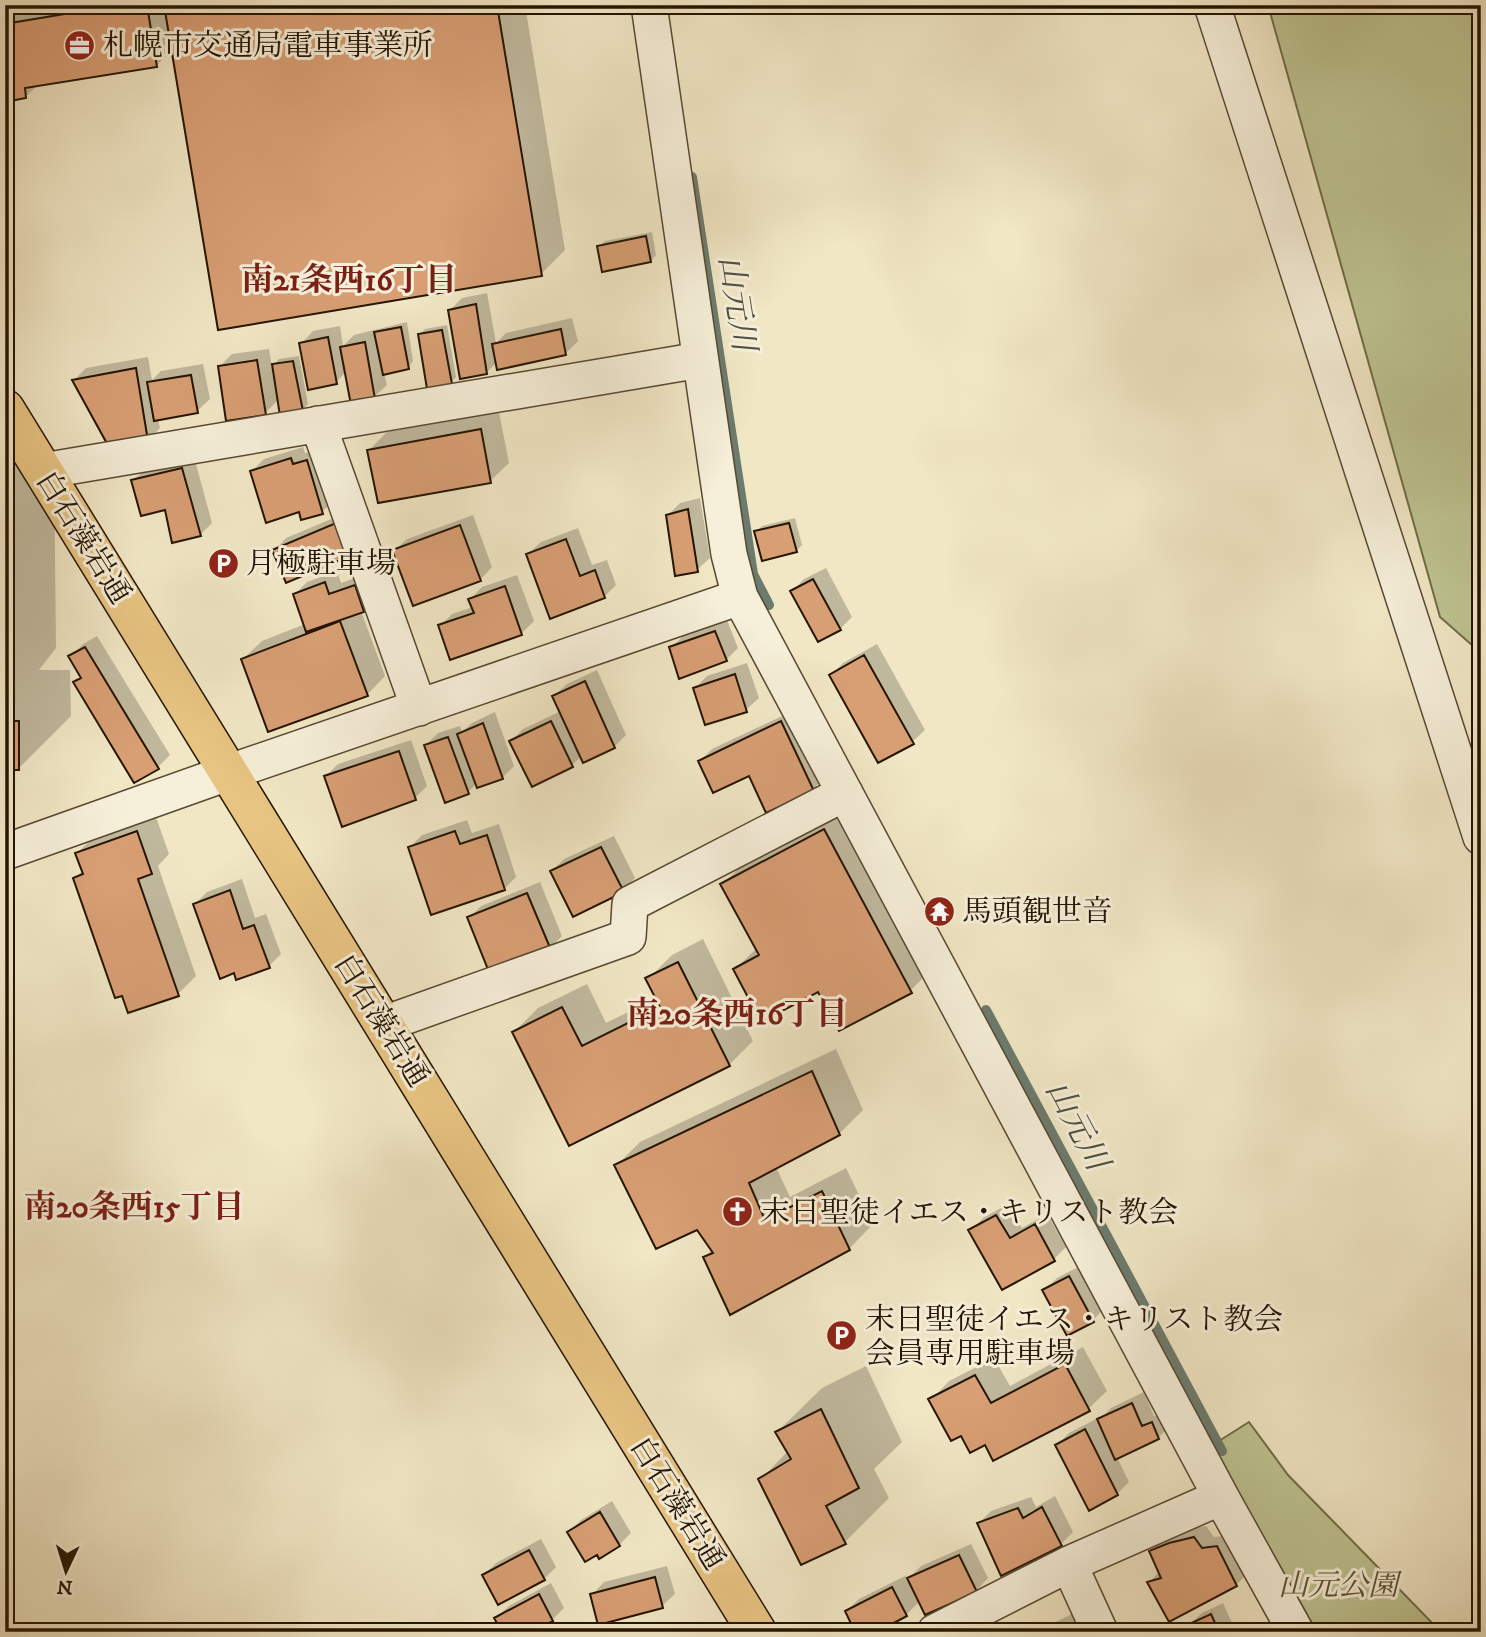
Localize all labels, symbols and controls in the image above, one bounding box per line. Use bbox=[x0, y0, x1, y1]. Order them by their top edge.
office icon: 札幌市交通局電車事業所 bbox=[63, 28, 97, 62]
place label: 札幌市交通局電車事業所 bbox=[103, 28, 433, 65]
water label: 山元川 bbox=[709, 253, 764, 357]
district label: 南21条西16丁目 bbox=[241, 261, 457, 301]
street label: 白石藻岩通 bbox=[27, 464, 138, 611]
parking icon: 月極駐車場 bbox=[206, 546, 240, 580]
place label: 月極駐車場 bbox=[246, 546, 396, 583]
temple icon: 馬頭観世音 bbox=[922, 894, 956, 928]
place label: 馬頭観世音 bbox=[962, 894, 1112, 931]
street label: 白石藻岩通 bbox=[325, 947, 436, 1094]
district label: 南20条西16丁目 bbox=[626, 995, 848, 1035]
water label: 山元川 bbox=[1036, 1074, 1118, 1180]
district label: 南20条西15丁目 bbox=[24, 1188, 244, 1228]
church icon: 末日聖徒イエス・キリスト教会 bbox=[720, 1195, 754, 1229]
place label: 末日聖徒イエス・キリスト教会 bbox=[760, 1195, 1178, 1232]
place label: 末日聖徒イエス・キリスト教会 会員専用駐車場 bbox=[865, 1302, 1283, 1373]
parking icon: 末日聖徒イエス・キリスト教会 会員専用駐車場 bbox=[825, 1319, 859, 1353]
street label: 白石藻岩通 bbox=[621, 1430, 732, 1577]
north arrow bbox=[32, 1536, 102, 1606]
park label: 山元公園 bbox=[1278, 1568, 1403, 1605]
text: N bbox=[56, 1574, 74, 1598]

